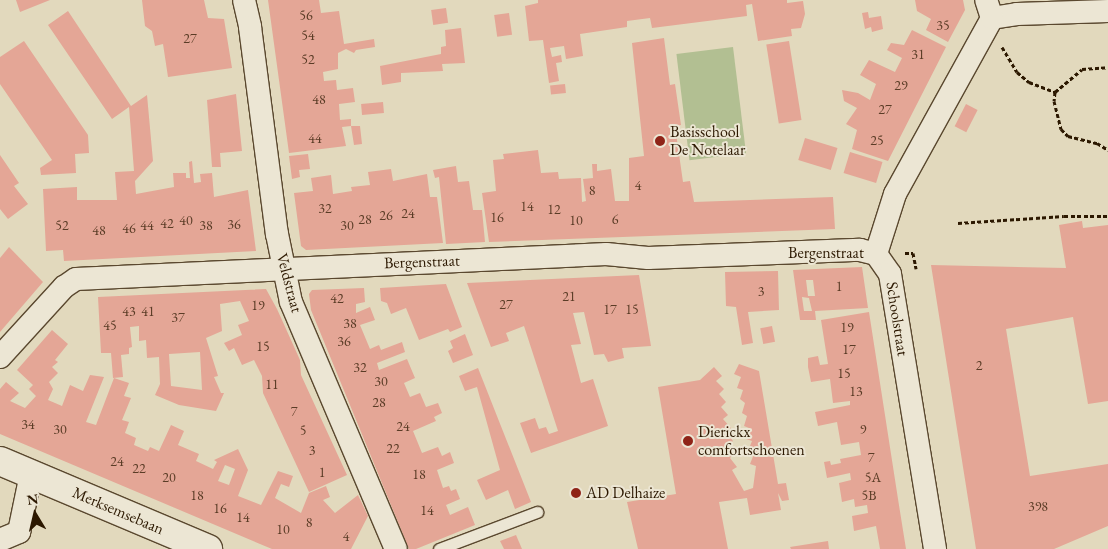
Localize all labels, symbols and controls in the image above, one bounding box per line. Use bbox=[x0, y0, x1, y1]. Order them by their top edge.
house number: 56 bbox=[299, 7, 313, 23]
house number: 35 bbox=[936, 17, 950, 33]
house number: 54 bbox=[301, 27, 315, 43]
house number: 27 bbox=[183, 30, 197, 46]
house number: 31 bbox=[911, 46, 925, 62]
house number: 52 bbox=[301, 51, 315, 67]
house number: 29 bbox=[894, 77, 908, 93]
house number: 48 bbox=[312, 91, 326, 107]
house number: 27 bbox=[878, 101, 892, 117]
place label: Basisschool De Notelaar bbox=[670, 122, 745, 160]
house number: 44 bbox=[308, 130, 322, 146]
house number: 25 bbox=[870, 132, 884, 148]
marker: Basisschool De Notelaar bbox=[654, 135, 666, 147]
house number: 4 bbox=[635, 177, 641, 193]
house number: 8 bbox=[589, 182, 595, 198]
house number: 14 bbox=[520, 198, 534, 214]
house number: 32 bbox=[318, 200, 332, 216]
house number: 12 bbox=[547, 201, 561, 217]
house number: 24 bbox=[401, 205, 415, 221]
house number: 26 bbox=[379, 207, 393, 223]
house number: 16 bbox=[490, 209, 504, 225]
house number: 28 bbox=[358, 211, 372, 227]
house number: 6 bbox=[612, 211, 618, 227]
house number: 40 bbox=[179, 212, 193, 228]
house number: 10 bbox=[569, 212, 583, 228]
house number: 42 bbox=[160, 215, 174, 231]
house number: 36 bbox=[227, 216, 241, 232]
house number: 52 bbox=[55, 217, 69, 233]
house number: 44 bbox=[140, 217, 154, 233]
house number: 38 bbox=[199, 217, 213, 233]
house number: 30 bbox=[340, 217, 354, 233]
house number: 46 bbox=[122, 220, 136, 236]
house number: 48 bbox=[92, 222, 106, 238]
street label: Bergenstraat bbox=[788, 243, 864, 263]
street label: Veldstraat bbox=[272, 251, 306, 315]
street label: Bergenstraat bbox=[384, 251, 460, 273]
house number: 1 bbox=[836, 278, 842, 294]
street label: Schoolstraat bbox=[882, 280, 912, 358]
house number: 3 bbox=[758, 283, 764, 299]
house number: 21 bbox=[562, 288, 576, 304]
house number: 42 bbox=[330, 290, 344, 306]
house number: 27 bbox=[499, 296, 513, 312]
house number: 19 bbox=[251, 297, 265, 313]
house number: 17 bbox=[603, 301, 617, 317]
house number: 15 bbox=[625, 301, 639, 317]
house number: 43 bbox=[122, 303, 136, 319]
house number: 41 bbox=[141, 303, 155, 319]
house number: 37 bbox=[171, 309, 185, 325]
house number: 38 bbox=[343, 315, 357, 331]
house number: 45 bbox=[103, 317, 117, 333]
house number: 19 bbox=[840, 319, 854, 335]
house number: 36 bbox=[337, 333, 351, 349]
house number: 15 bbox=[256, 338, 270, 354]
house number: 17 bbox=[842, 341, 856, 357]
house number: 2 bbox=[976, 357, 982, 373]
house number: 32 bbox=[353, 359, 367, 375]
house number: 15 bbox=[837, 365, 851, 381]
house number: 30 bbox=[374, 373, 388, 389]
house number: 11 bbox=[265, 376, 279, 392]
house number: 13 bbox=[849, 383, 863, 399]
house number: 28 bbox=[372, 394, 386, 410]
house number: 7 bbox=[291, 403, 297, 419]
house number: 34 bbox=[21, 416, 35, 432]
house number: 24 bbox=[396, 418, 410, 434]
house number: 30 bbox=[53, 421, 67, 437]
house number: 9 bbox=[860, 421, 866, 437]
house number: 5 bbox=[300, 422, 306, 438]
place label: Dierickx comfortschoenen bbox=[698, 422, 805, 460]
marker: Dierickx comfortschoenen bbox=[682, 435, 694, 447]
house number: 22 bbox=[386, 440, 400, 456]
house number: 3 bbox=[309, 442, 315, 458]
house number: 7 bbox=[868, 449, 874, 465]
house number: 24 bbox=[110, 453, 124, 469]
house number: 22 bbox=[132, 460, 146, 476]
house number: 1 bbox=[319, 464, 325, 480]
house number: 18 bbox=[412, 466, 426, 482]
house number: 20 bbox=[162, 469, 176, 485]
house number: 5A bbox=[865, 469, 881, 485]
street label: Merksemsebaan bbox=[69, 483, 167, 539]
place label: AD Delhaize bbox=[586, 483, 665, 503]
house number: 18 bbox=[190, 487, 204, 503]
marker: AD Delhaize bbox=[570, 487, 582, 499]
house number: 5B bbox=[862, 487, 876, 503]
north arrow bbox=[10, 489, 60, 539]
text: N bbox=[26, 489, 40, 509]
house number: 398 bbox=[1028, 498, 1048, 514]
house number: 16 bbox=[213, 500, 227, 516]
house number: 14 bbox=[420, 502, 434, 518]
house number: 14 bbox=[236, 509, 250, 525]
house number: 8 bbox=[306, 514, 312, 530]
house number: 10 bbox=[276, 521, 290, 537]
house number: 4 bbox=[343, 528, 349, 544]

